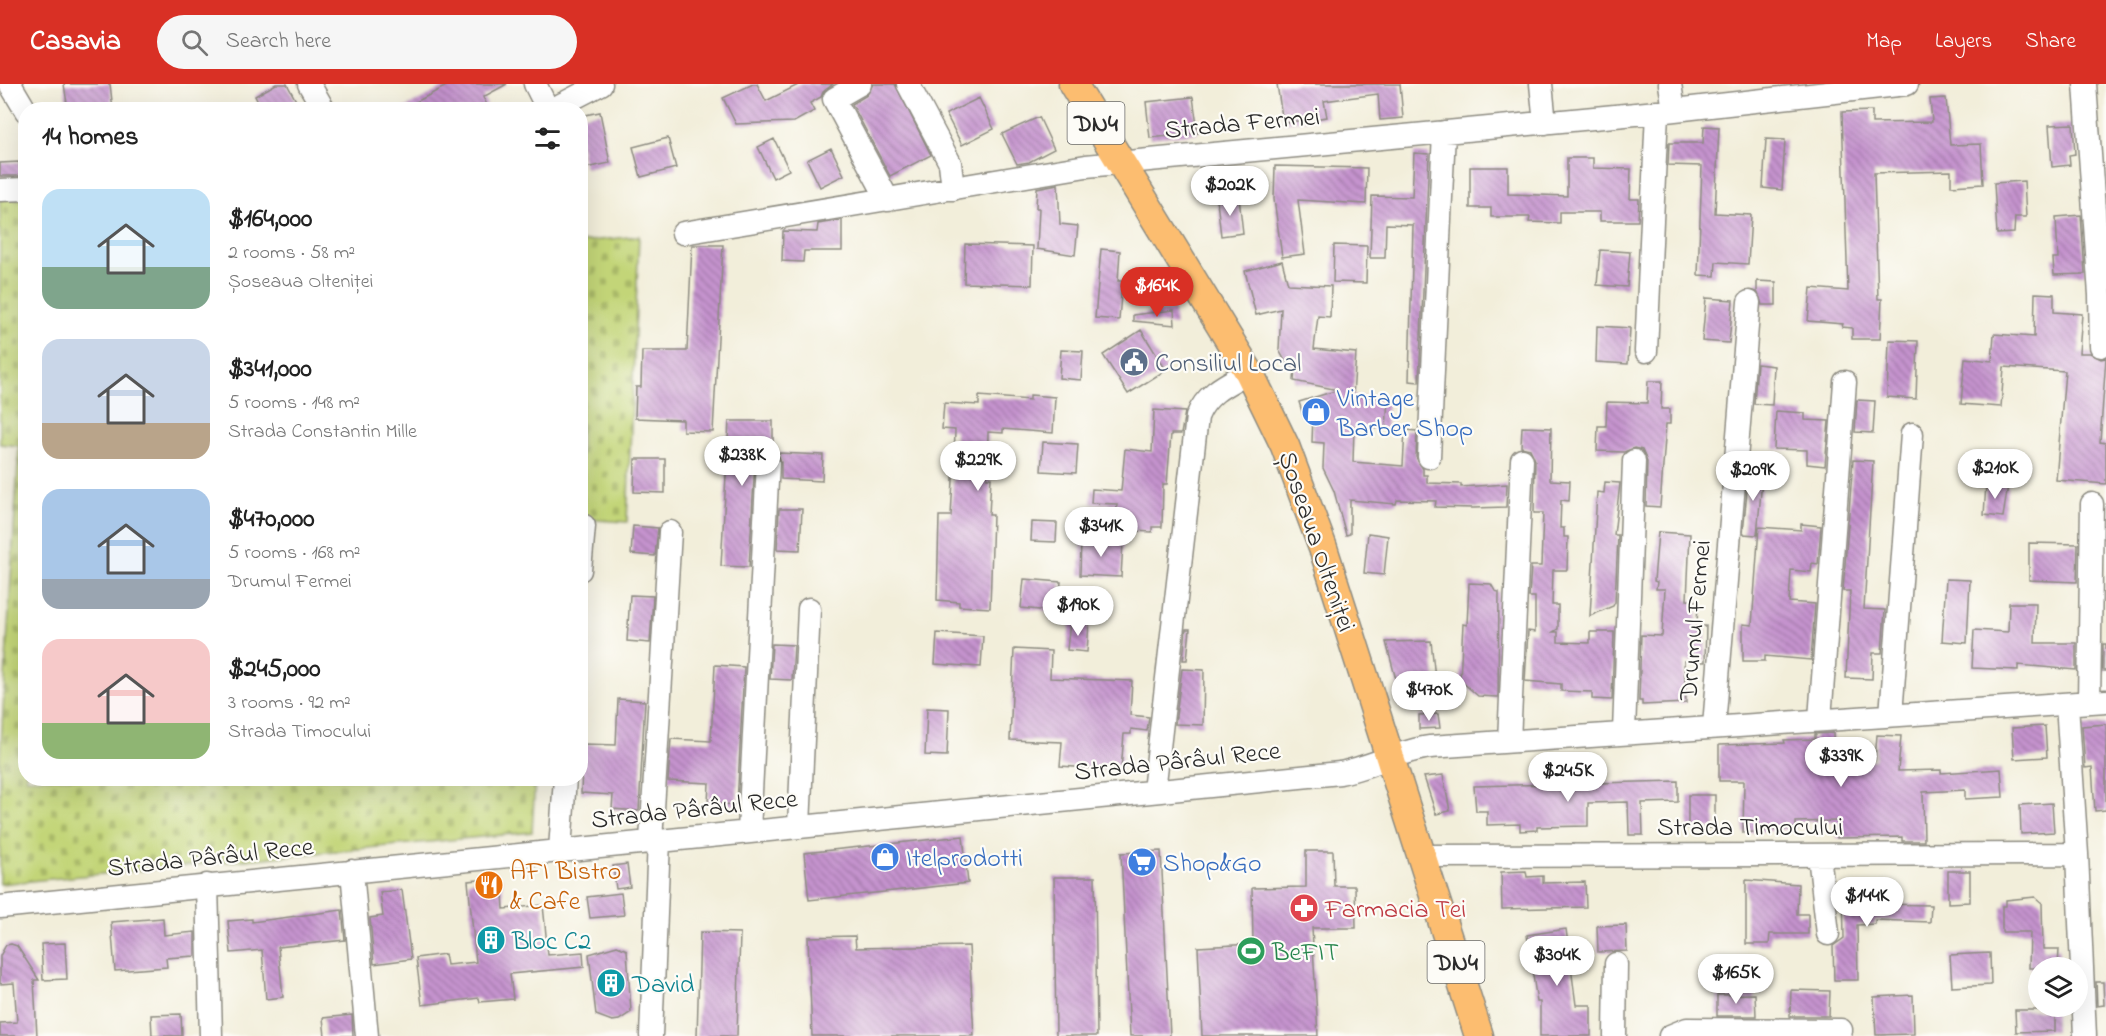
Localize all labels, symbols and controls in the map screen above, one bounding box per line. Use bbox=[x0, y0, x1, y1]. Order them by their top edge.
search box bbox=[157, 15, 577, 69]
text: Casavia bbox=[30, 22, 121, 63]
icon: search bbox=[178, 26, 211, 59]
text: Search here bbox=[226, 26, 331, 58]
text: Map bbox=[1866, 27, 1902, 57]
text: Layers bbox=[1935, 27, 1992, 57]
text: Share bbox=[2025, 27, 2076, 57]
street label: Strada Fermei bbox=[1163, 99, 1321, 151]
road number: DN4 bbox=[1068, 102, 1124, 144]
text: 14 homes bbox=[42, 119, 138, 157]
icon: filters bbox=[531, 122, 564, 155]
pin: $202K bbox=[1188, 166, 1272, 217]
text: $202K bbox=[1205, 171, 1255, 200]
text: $164,000 bbox=[228, 201, 312, 239]
icon: home bbox=[90, 213, 162, 285]
text: 2 rooms · 58 m² bbox=[228, 239, 355, 268]
pin: $164K bbox=[1115, 267, 1199, 318]
text: Șoseaua Olteniței bbox=[228, 268, 373, 297]
text: $164K bbox=[1134, 272, 1180, 301]
public building icon: Consiliul Local bbox=[1118, 346, 1150, 378]
place label: Consiliul Local bbox=[1155, 346, 1301, 384]
text: $341,000 bbox=[228, 351, 312, 389]
icon: home bbox=[90, 363, 162, 435]
place label: Vintage Barber Shop bbox=[1336, 381, 1473, 449]
text: 5 rooms · 148 m² bbox=[228, 389, 360, 418]
shop icon: Vintage Barber Shop bbox=[1300, 396, 1332, 428]
text: Strada Constantin Mille bbox=[228, 418, 417, 447]
pin: $238K bbox=[700, 436, 784, 487]
text: $238K bbox=[718, 441, 766, 470]
pin: $229K bbox=[936, 441, 1020, 492]
text: $229K bbox=[954, 446, 1002, 475]
street label: Șoseaua Olteniței bbox=[1266, 446, 1364, 637]
pin: $210K bbox=[1953, 449, 2037, 500]
pin: $209K bbox=[1711, 451, 1795, 502]
text: $210K bbox=[1972, 454, 2018, 483]
text: $209K bbox=[1730, 456, 1776, 485]
text: $470,000 bbox=[228, 501, 315, 539]
pin: $341K bbox=[1059, 507, 1143, 558]
text: $341K bbox=[1079, 512, 1123, 541]
icon: home bbox=[90, 513, 162, 585]
street label: Drumul Fermei bbox=[1671, 538, 1723, 703]
text: 5 rooms · 168 m² bbox=[228, 539, 361, 568]
text: Drumul Fermei bbox=[228, 568, 352, 597]
pin: $190K bbox=[1036, 586, 1120, 637]
text: $190K bbox=[1057, 591, 1099, 620]
text: $245,000 bbox=[228, 651, 320, 689]
icon: home bbox=[90, 663, 162, 735]
pin: $470K bbox=[1387, 671, 1471, 722]
text: $470K bbox=[1406, 676, 1452, 705]
text: 3 rooms · 92 m² bbox=[228, 689, 351, 718]
text: Strada Timocului bbox=[228, 718, 371, 747]
street label: Strada Pârâul Rece bbox=[1072, 733, 1283, 793]
pin: $339K bbox=[1799, 737, 1883, 788]
text: $339K bbox=[1819, 742, 1863, 771]
pin: $245K bbox=[1526, 752, 1610, 803]
text: $245K bbox=[1542, 757, 1594, 786]
street label: Strada Pârâul Rece bbox=[589, 781, 800, 841]
street label: Strada Timocului bbox=[1657, 810, 1843, 848]
street label: Strada Pârâul Rece bbox=[105, 829, 316, 889]
shop icon: Itelprodotti bbox=[869, 841, 901, 873]
place label: Itelprodotti bbox=[906, 841, 1023, 879]
supermarket icon: Shop&Go bbox=[1126, 846, 1158, 878]
place label: Shop&Go bbox=[1163, 846, 1261, 884]
place label: AFI Bistro & Cafe bbox=[510, 854, 621, 922]
restaurant icon: AFI Bistro & Cafe bbox=[473, 869, 505, 901]
pin: $144K bbox=[1825, 877, 1909, 928]
text: $144K bbox=[1845, 882, 1889, 911]
pharmacy icon: Farmacia Tei bbox=[1288, 892, 1320, 924]
place label: Farmacia Tei bbox=[1324, 892, 1466, 930]
building icon: Bloc C2 bbox=[475, 924, 507, 956]
place label: Bloc C2 bbox=[511, 924, 591, 962]
sports icon: BeFIT bbox=[1235, 935, 1267, 967]
place label: BeFIT bbox=[1271, 935, 1339, 973]
pin: $304K bbox=[1515, 936, 1599, 987]
road number: DN4 bbox=[1428, 941, 1484, 983]
text: $304K bbox=[1534, 941, 1580, 970]
pin: $165K bbox=[1694, 954, 1778, 1005]
map controls bbox=[2028, 957, 2088, 1017]
button: layers bbox=[2028, 957, 2088, 1017]
text: $165K bbox=[1712, 959, 1760, 988]
building icon: David bbox=[595, 967, 627, 999]
place label: David bbox=[631, 967, 695, 1005]

